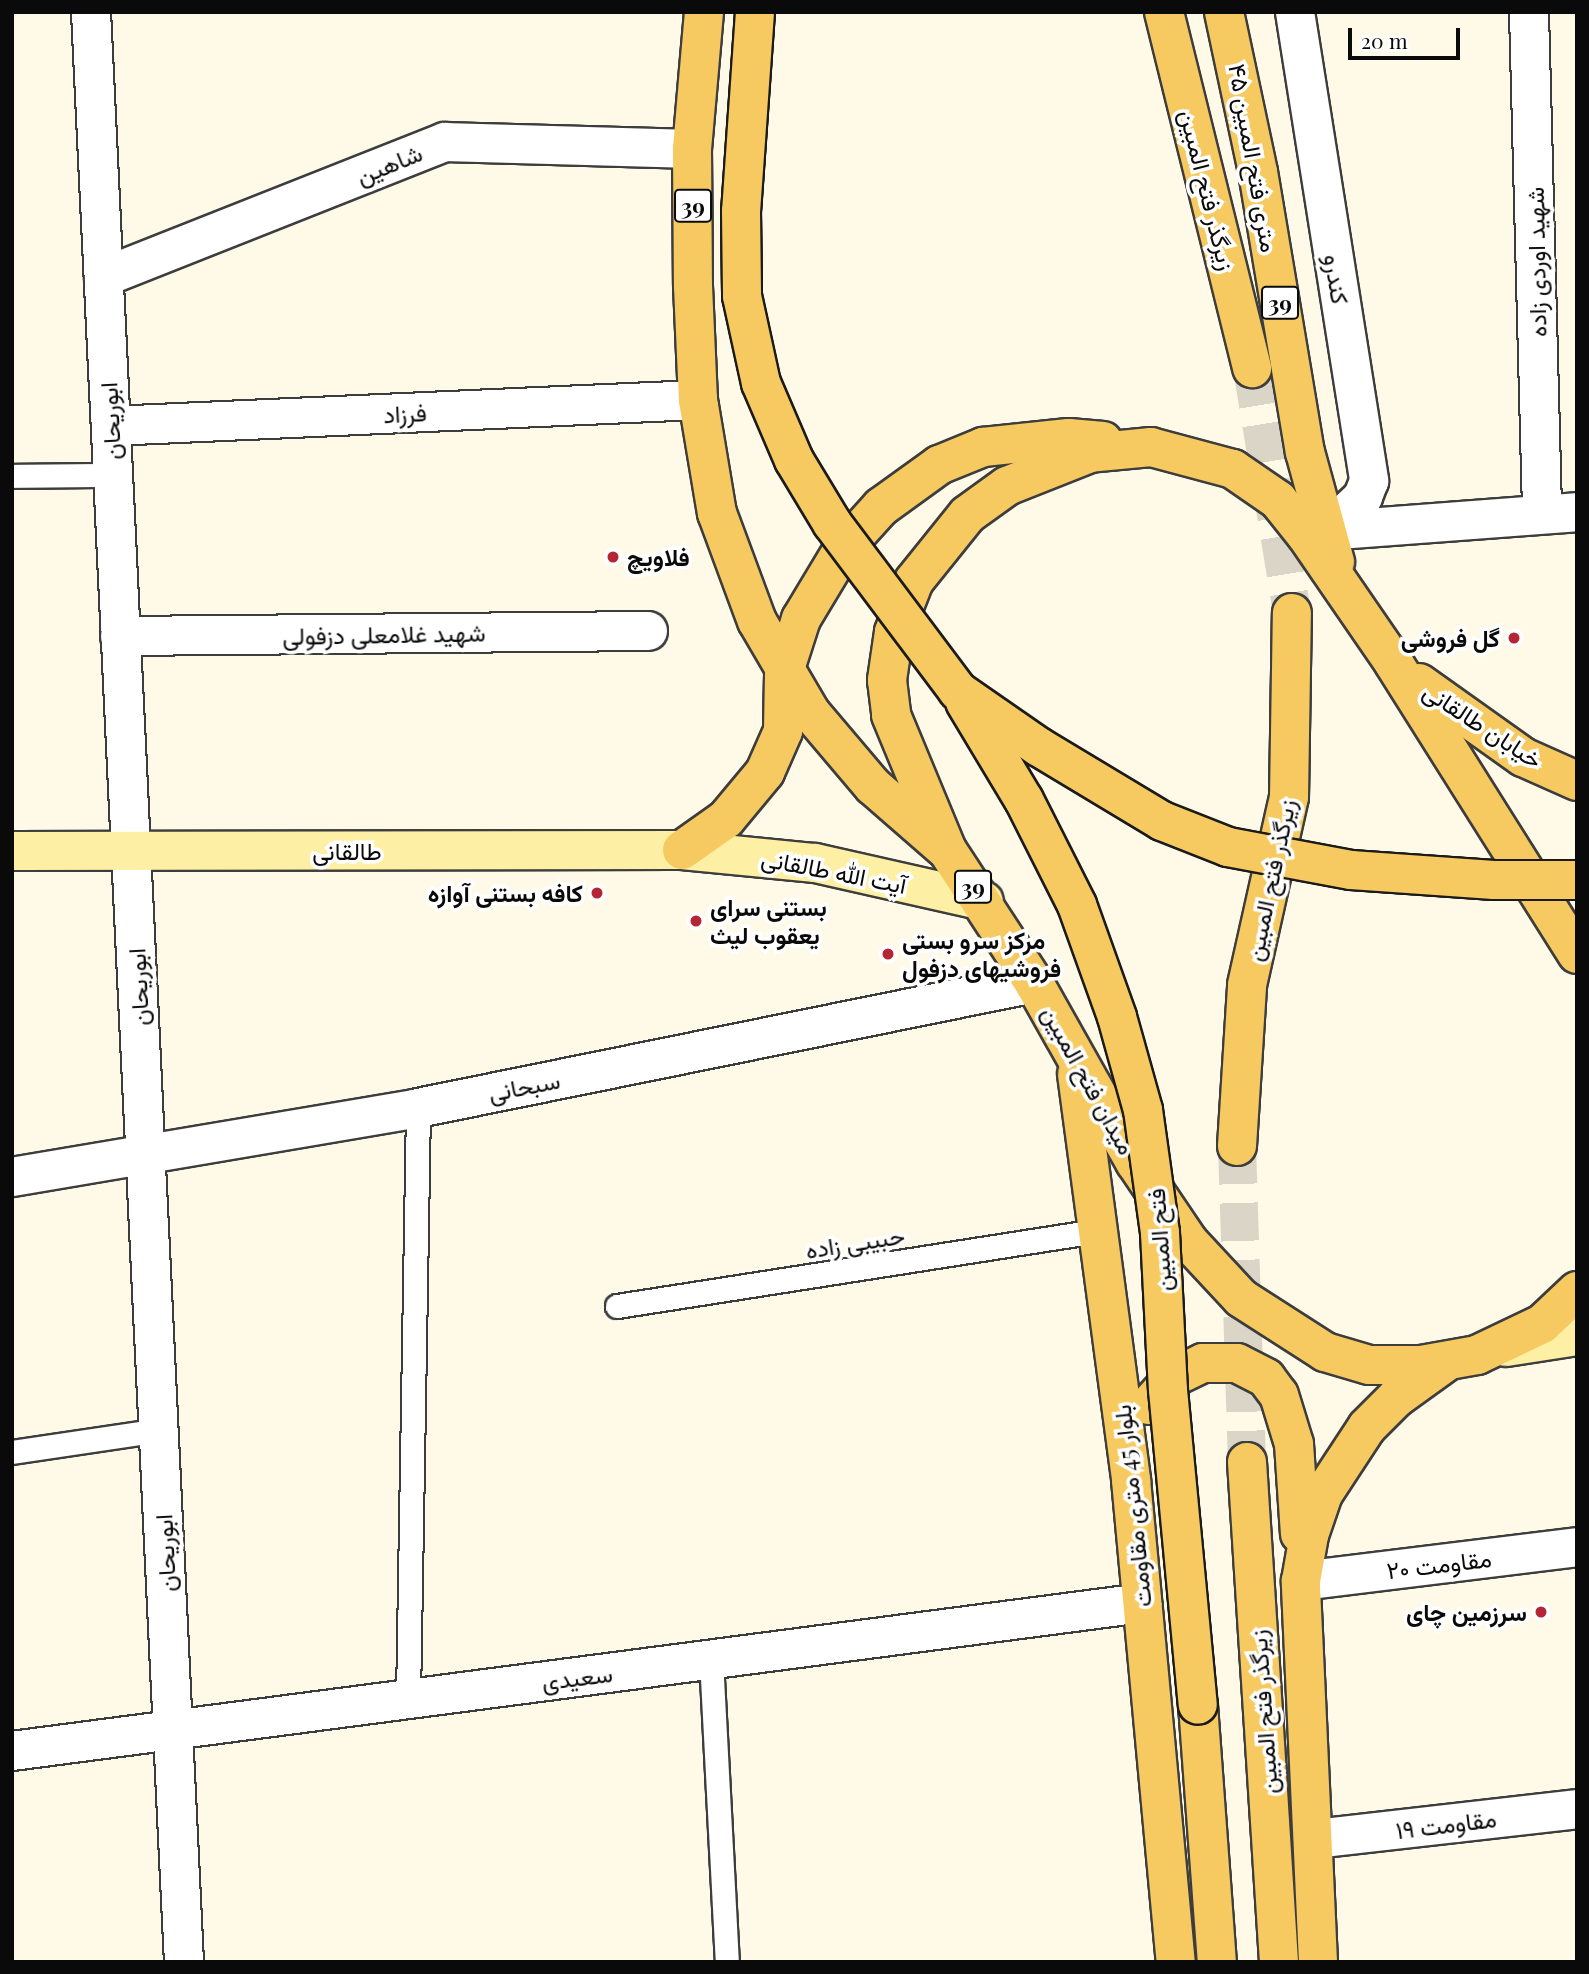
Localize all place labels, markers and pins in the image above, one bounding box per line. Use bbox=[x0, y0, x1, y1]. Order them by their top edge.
place label: فلاویچ bbox=[627, 543, 690, 571]
marker: فلاویچ bbox=[605, 549, 621, 565]
place label: گل فروشی bbox=[1401, 624, 1500, 652]
marker: گل فروشی bbox=[1506, 630, 1522, 646]
place label: کافه بستنی آوازه bbox=[428, 879, 583, 907]
marker: کافه بستنی آوازه bbox=[589, 885, 605, 901]
place label: بستنی سرای یعقوب لیث bbox=[710, 893, 827, 949]
marker: بستنی سرای یعقوب لیث bbox=[688, 913, 704, 929]
place label: مرکز سرو بستی فروشیهای دزفول bbox=[902, 926, 1061, 982]
marker: مرکز سرو بستی فروشیهای دزفول bbox=[880, 946, 896, 962]
place label: سرزمین چای bbox=[1406, 1598, 1527, 1626]
marker: سرزمین چای bbox=[1533, 1604, 1549, 1620]

